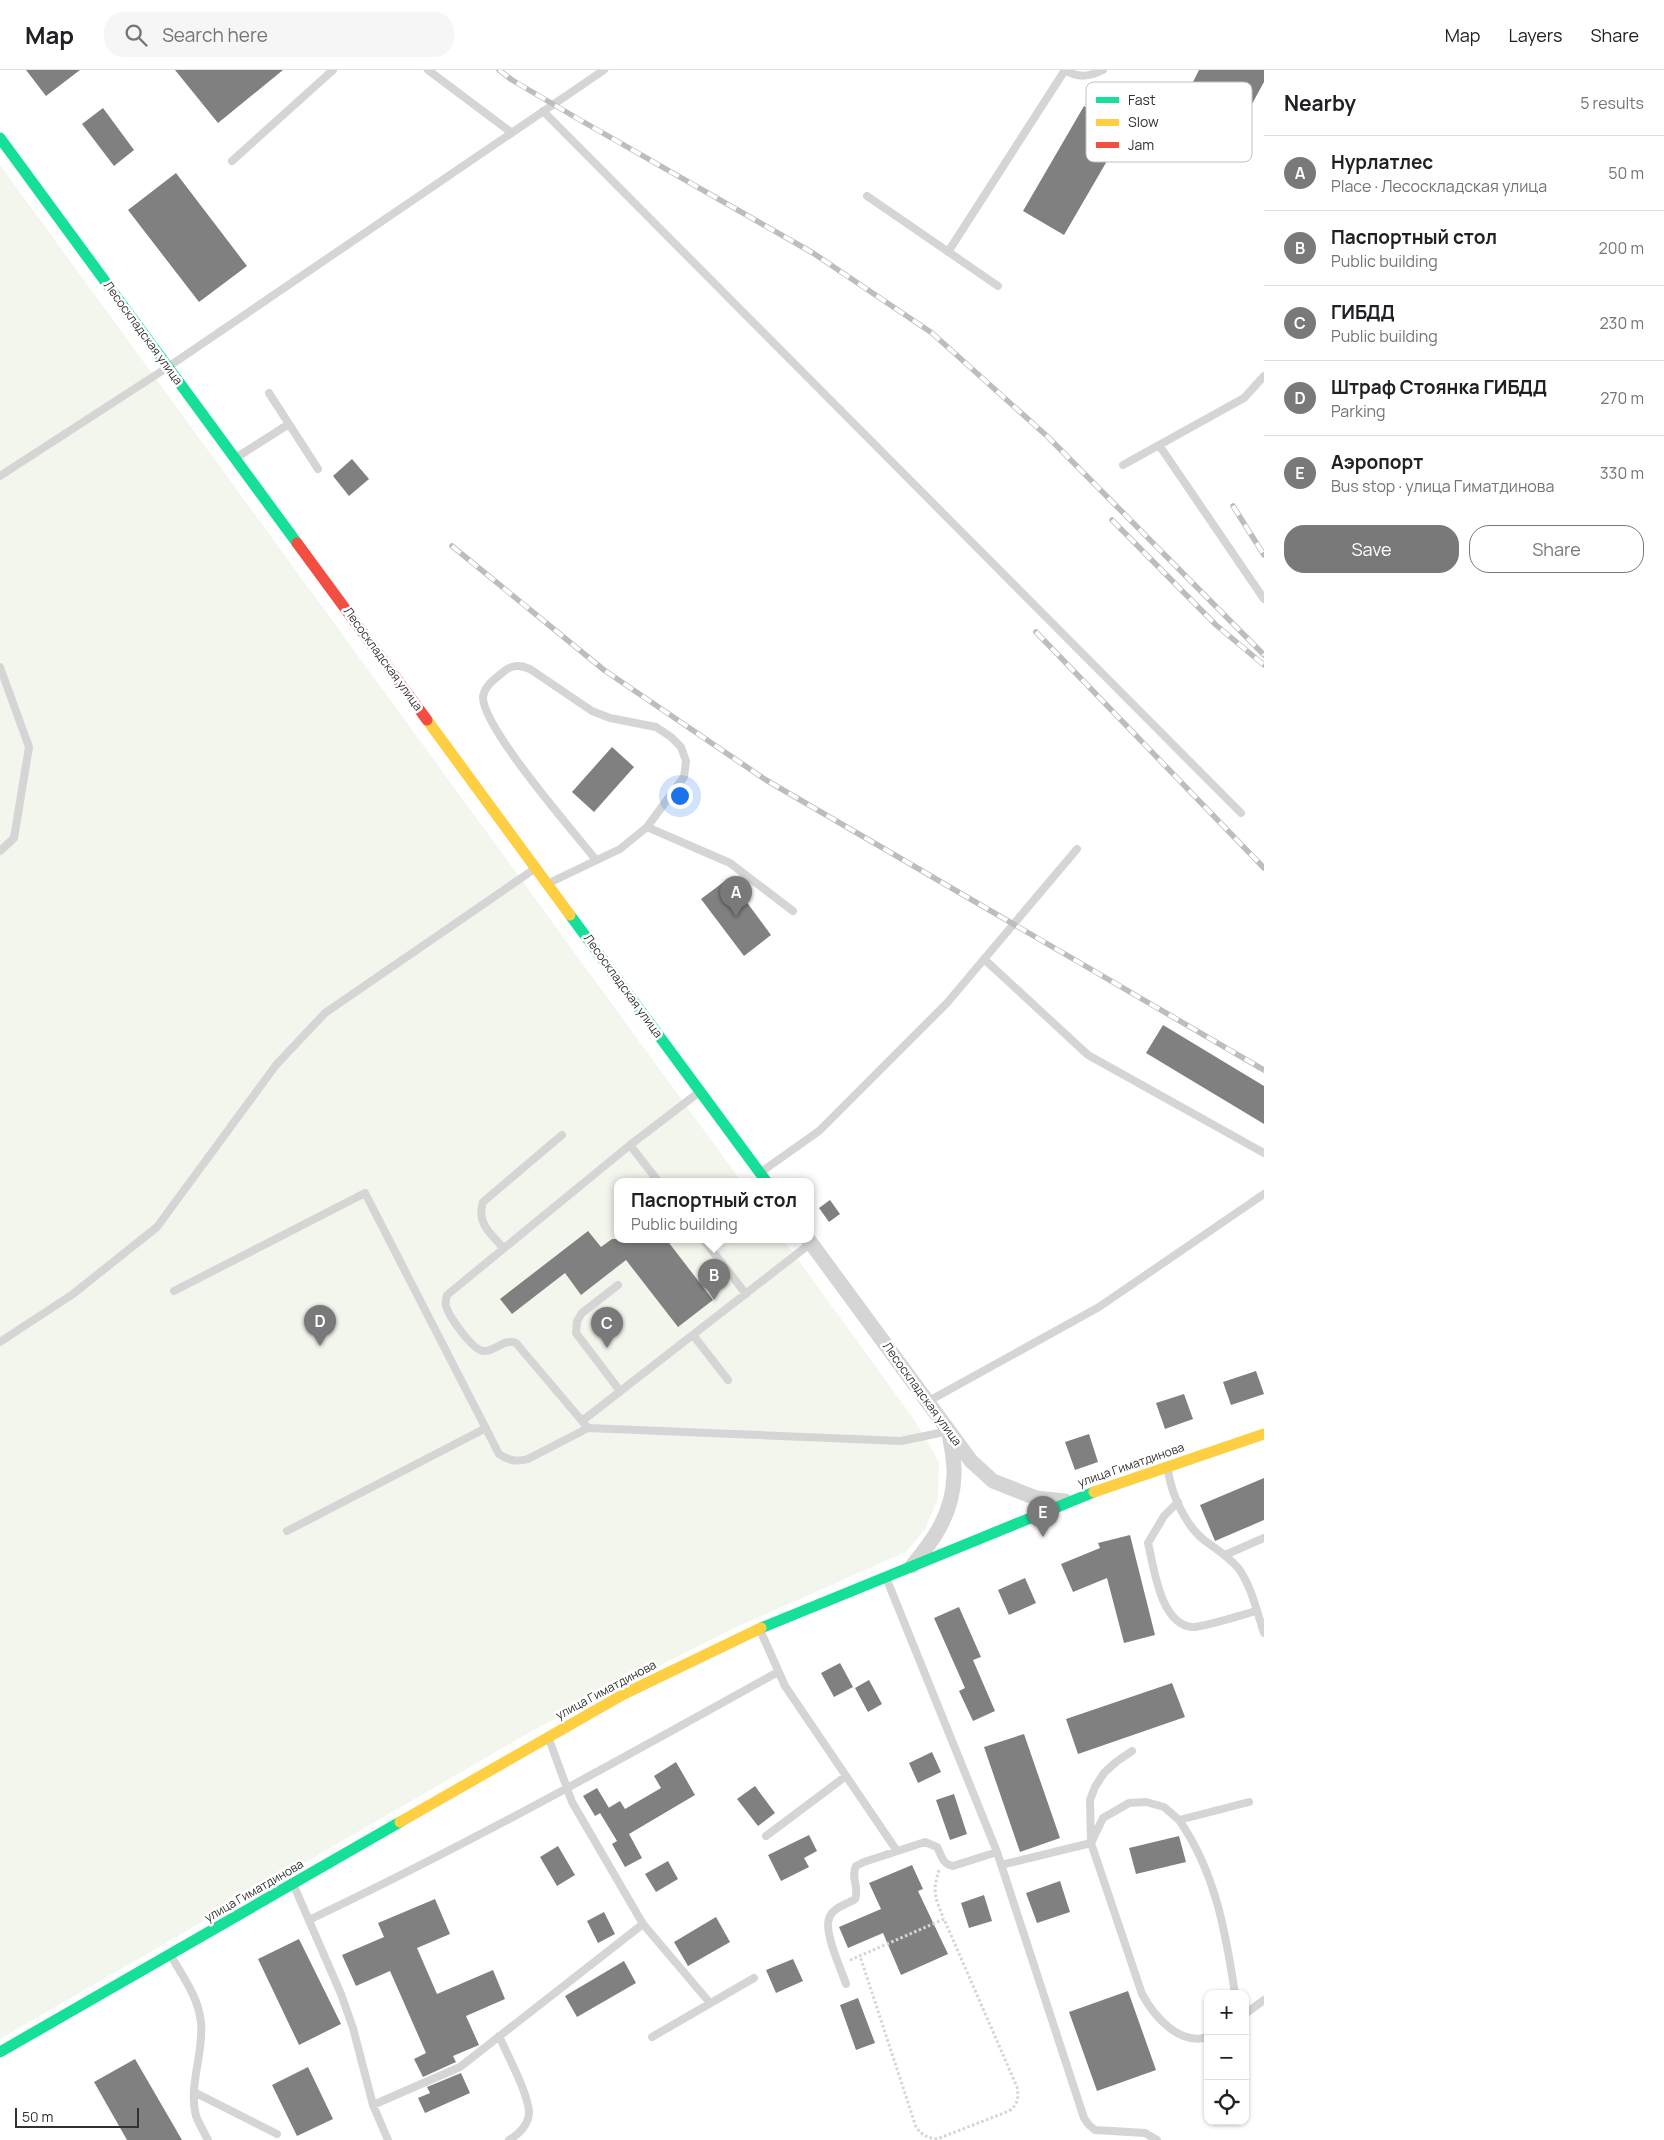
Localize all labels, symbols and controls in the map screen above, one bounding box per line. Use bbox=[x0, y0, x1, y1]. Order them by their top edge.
search box bbox=[104, 12, 454, 57]
text: Map bbox=[25, 18, 74, 51]
icon: search bbox=[122, 21, 150, 49]
text: Search here bbox=[162, 22, 268, 48]
text: Map bbox=[1445, 23, 1480, 47]
text: Layers bbox=[1508, 23, 1562, 47]
text: Share bbox=[1590, 23, 1639, 47]
legend bbox=[1086, 82, 1252, 162]
text: Nearby bbox=[1284, 89, 1356, 117]
text: Fast bbox=[1128, 90, 1156, 109]
text: 5 results bbox=[1580, 92, 1644, 114]
text: Slow bbox=[1128, 112, 1159, 131]
text: Jam bbox=[1128, 135, 1154, 154]
text: Нурлатлес bbox=[1331, 149, 1433, 175]
text: A bbox=[1295, 162, 1305, 184]
text: 50 m bbox=[1608, 162, 1644, 184]
text: Place · Лесоскладская улица bbox=[1331, 175, 1547, 197]
text: Паспортный стол bbox=[1331, 224, 1497, 250]
text: B bbox=[1295, 237, 1305, 259]
text: 200 m bbox=[1599, 237, 1644, 259]
text: Public building bbox=[1331, 250, 1438, 272]
street label: Лесоскладская улица bbox=[100, 277, 187, 388]
text: ГИБДД bbox=[1331, 299, 1395, 325]
text: C bbox=[1294, 312, 1306, 334]
text: 230 m bbox=[1600, 312, 1644, 334]
text: Public building bbox=[1331, 325, 1438, 347]
text: Штраф Стоянка ГИБДД bbox=[1331, 374, 1547, 400]
text: D bbox=[1294, 387, 1306, 409]
text: 270 m bbox=[1600, 387, 1644, 409]
text: Parking bbox=[1331, 400, 1386, 422]
text: Аэропорт bbox=[1331, 449, 1423, 475]
text: E bbox=[1295, 462, 1305, 484]
text: 330 m bbox=[1600, 462, 1644, 484]
text: Bus stop · улица Гиматдинова bbox=[1331, 475, 1554, 497]
button: Save bbox=[1284, 525, 1459, 573]
button: Share bbox=[1469, 525, 1644, 573]
street label: Лесоскладская улица bbox=[340, 603, 427, 714]
your location bbox=[667, 783, 693, 809]
pin: A bbox=[720, 876, 752, 917]
street label: Лесоскладская улица bbox=[580, 930, 667, 1041]
popup bbox=[614, 1178, 814, 1243]
text: Паспортный стол bbox=[631, 1187, 797, 1213]
text: Public building bbox=[631, 1213, 738, 1235]
pin: B bbox=[698, 1259, 730, 1300]
pin: D bbox=[304, 1305, 336, 1346]
pin: C bbox=[591, 1307, 623, 1348]
street label: Лесоскладская улица bbox=[879, 1338, 966, 1449]
street label: улица Гиматдинова bbox=[1075, 1438, 1186, 1491]
pin: E bbox=[1027, 1496, 1059, 1537]
street label: улица Гиматдинова bbox=[552, 1656, 659, 1723]
street label: улица Гиматдинова bbox=[201, 1855, 306, 1926]
map controls bbox=[1204, 1990, 1249, 2125]
button: + bbox=[1204, 1990, 1249, 2035]
button: − bbox=[1204, 2035, 1249, 2080]
button: locate bbox=[1204, 2080, 1249, 2125]
scale bar bbox=[15, 2105, 139, 2128]
text: 50 m bbox=[22, 2107, 53, 2126]

